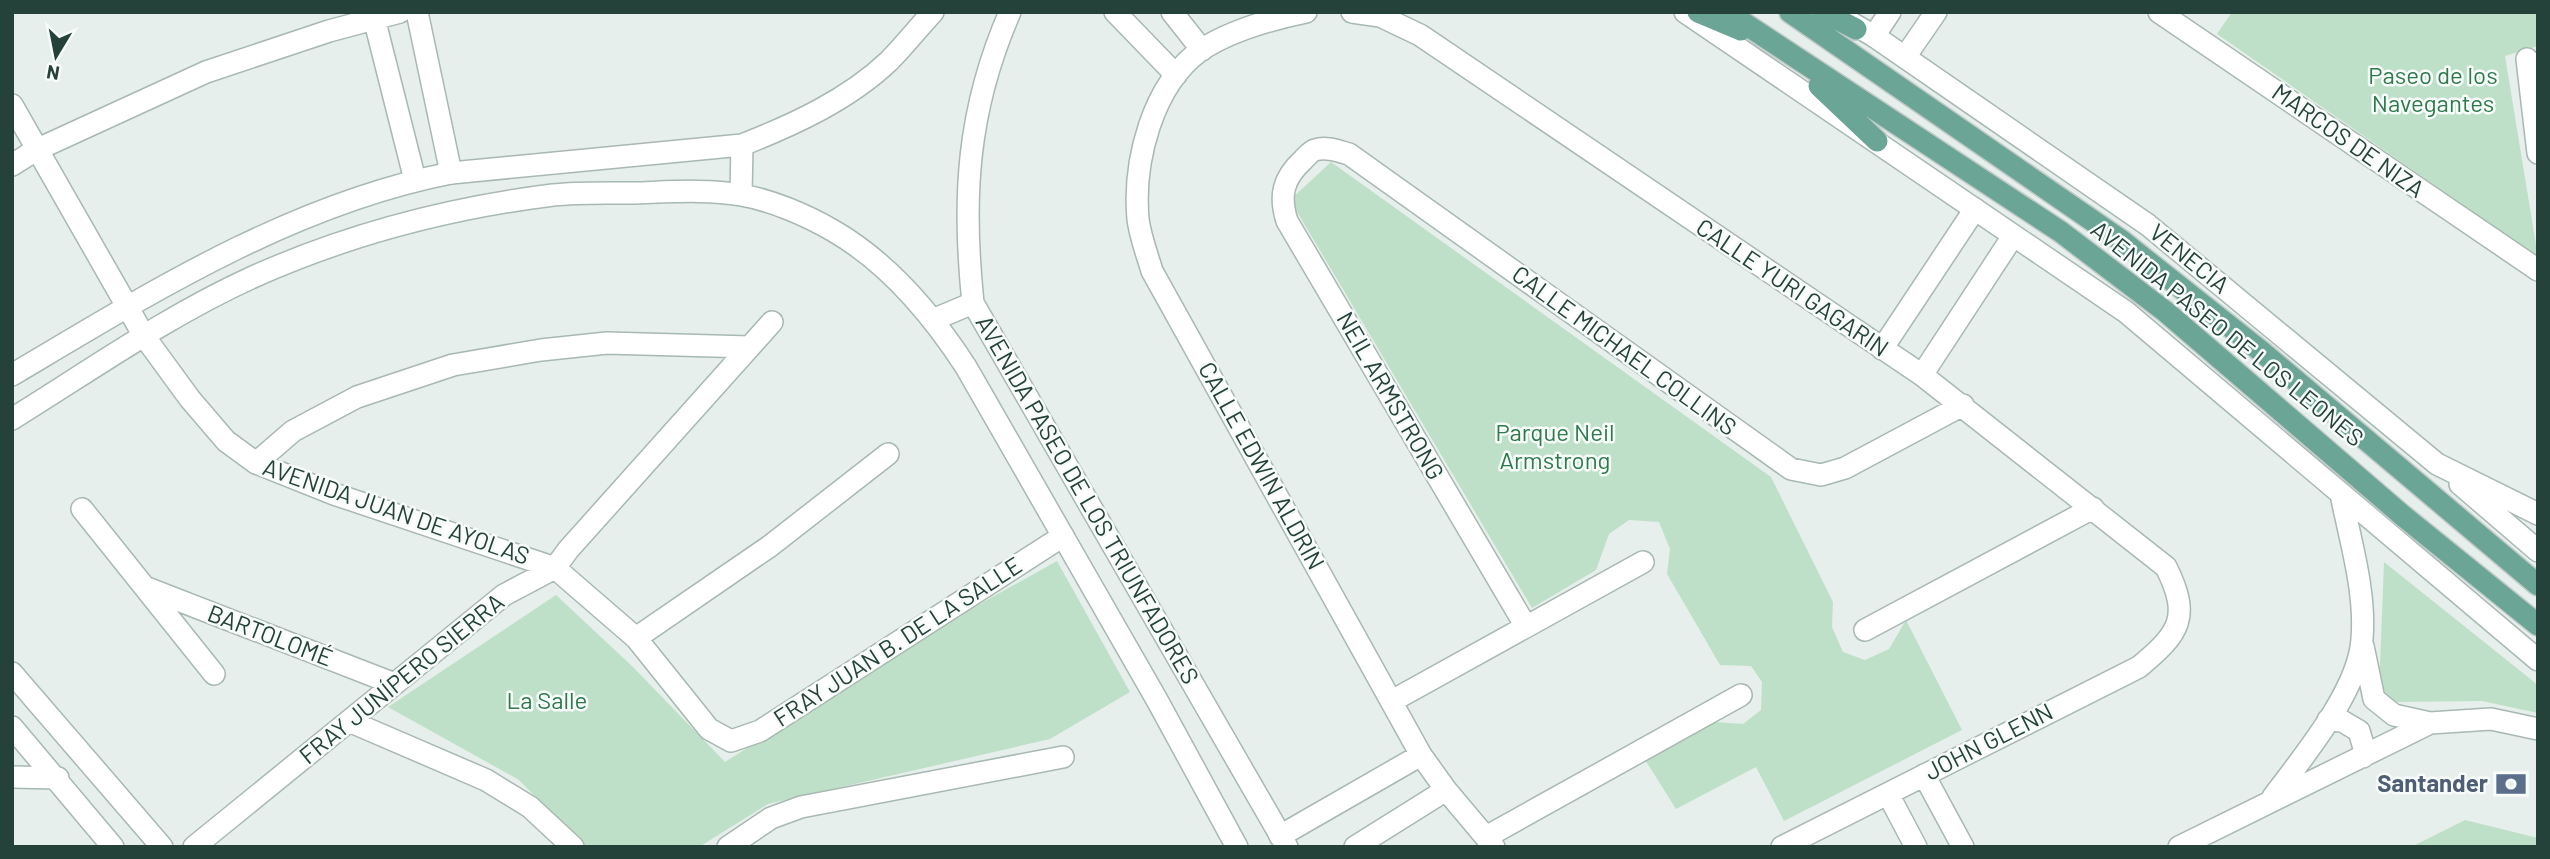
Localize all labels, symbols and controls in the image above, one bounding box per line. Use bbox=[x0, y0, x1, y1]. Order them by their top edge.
north arrow bbox=[21, 21, 91, 91]
park label: Paseo de los Navegantes bbox=[2368, 60, 2498, 117]
text: N bbox=[45, 61, 61, 86]
street label: MARCOS DE NIZA bbox=[2267, 77, 2431, 203]
street label: CALLE YURI GAGARIN bbox=[1691, 212, 1895, 362]
street label: AVENIDA PASEO DE LOS LEONES bbox=[2086, 214, 2370, 452]
street label: VENECIA bbox=[2144, 217, 2236, 299]
street label: CALLE MICHAEL COLLINS bbox=[1507, 259, 1743, 441]
street label: NEIL ARMSTRONG bbox=[1331, 306, 1451, 484]
street label: AVENIDA PASEO DE LOS TRIUNFADORES bbox=[971, 310, 1206, 689]
street label: CALLE EDWIN ALDRIN bbox=[1193, 356, 1331, 574]
park label: Parque Neil Armstrong bbox=[1495, 417, 1615, 474]
street label: AVENIDA JUAN DE AYOLAS bbox=[259, 451, 534, 570]
street label: FRAY JUAN B. DE LA SALLE bbox=[768, 550, 1027, 732]
street label: FRAY JUNÍPERO SIERRA bbox=[293, 586, 509, 769]
street label: BARTOLOMÉ bbox=[204, 598, 337, 672]
park label: La Salle bbox=[507, 685, 587, 714]
street label: JOHN GLENN bbox=[1919, 696, 2057, 785]
bank icon: Santander bbox=[2494, 767, 2528, 801]
place label: Santander bbox=[2377, 768, 2488, 797]

